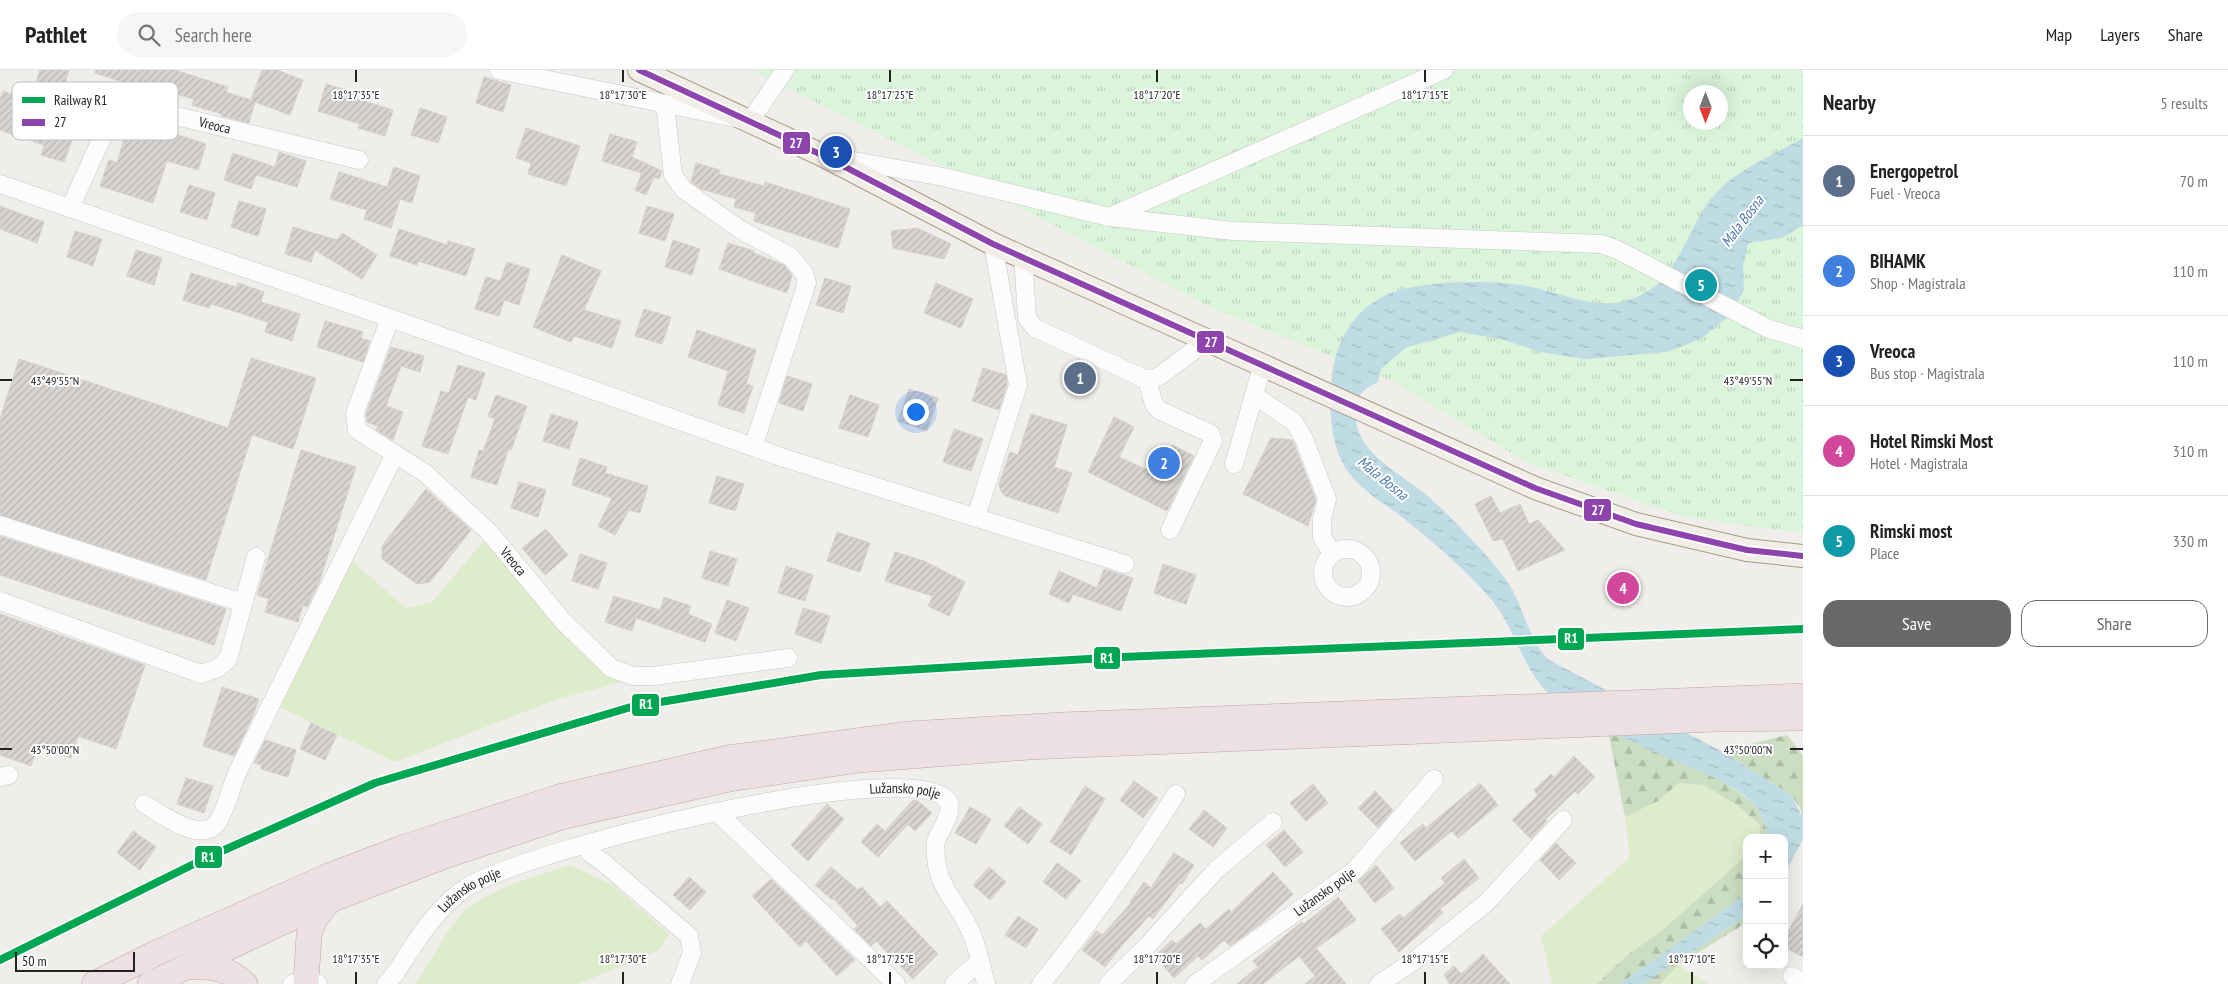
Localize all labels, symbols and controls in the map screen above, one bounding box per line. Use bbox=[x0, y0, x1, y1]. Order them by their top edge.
search box bbox=[117, 12, 467, 57]
text: Pathlet bbox=[25, 19, 87, 50]
icon: search bbox=[135, 21, 163, 49]
text: Search here bbox=[175, 23, 252, 47]
text: Map bbox=[2046, 23, 2072, 46]
text: Layers bbox=[2100, 23, 2140, 46]
text: Share bbox=[2168, 23, 2203, 46]
legend bbox=[12, 82, 178, 140]
north arrow bbox=[1683, 85, 1728, 130]
text: 18°17'35"E bbox=[332, 87, 380, 102]
text: 18°17'30"E bbox=[599, 87, 647, 102]
text: 18°17'25"E bbox=[866, 87, 914, 102]
text: 18°17'20"E bbox=[1133, 87, 1181, 102]
text: 18°17'15"E bbox=[1401, 87, 1449, 102]
text: Nearby bbox=[1823, 89, 1876, 116]
text: Railway R1 bbox=[54, 91, 107, 109]
text: 5 results bbox=[2161, 93, 2208, 113]
text: 27 bbox=[54, 113, 67, 131]
street label: Vreoca bbox=[196, 113, 232, 138]
line badge: 27 bbox=[782, 131, 811, 155]
pin: 3 bbox=[820, 133, 852, 171]
text: 27 bbox=[789, 134, 803, 152]
text: Energopetrol bbox=[1870, 159, 1958, 183]
text: 1 bbox=[1835, 171, 1843, 191]
text: 70 m bbox=[2180, 171, 2208, 191]
text: Fuel · Vreoca bbox=[1870, 183, 1940, 203]
water label: Mala Bosna bbox=[1717, 191, 1768, 250]
text: BIHAMK bbox=[1870, 249, 1926, 273]
text: 2 bbox=[1835, 261, 1843, 281]
text: 110 m bbox=[2173, 261, 2208, 281]
pin: 5 bbox=[1685, 266, 1717, 304]
text: Shop · Magistrala bbox=[1870, 273, 1966, 293]
line badge: 27 bbox=[1196, 330, 1225, 354]
text: 27 bbox=[1204, 333, 1218, 351]
text: Vreoca bbox=[1870, 339, 1915, 363]
text: 3 bbox=[1835, 351, 1843, 371]
text: 110 m bbox=[2173, 351, 2208, 371]
pin: 1 bbox=[1064, 359, 1096, 397]
text: Bus stop · Magistrala bbox=[1870, 363, 1985, 383]
text: 43°49'55"N bbox=[31, 373, 79, 388]
text: 43°49'55"N bbox=[1724, 373, 1772, 388]
your location bbox=[903, 399, 929, 425]
text: Hotel Rimski Most bbox=[1870, 429, 1993, 453]
text: 4 bbox=[1835, 441, 1843, 461]
text: 310 m bbox=[2173, 441, 2208, 461]
pin: 2 bbox=[1148, 444, 1180, 482]
water label: Mala Bosna bbox=[1354, 452, 1413, 505]
text: Hotel · Magistrala bbox=[1870, 453, 1968, 473]
line badge: 27 bbox=[1583, 498, 1612, 522]
text: 27 bbox=[1591, 501, 1605, 519]
text: Rimski most bbox=[1870, 519, 1952, 543]
text: 5 bbox=[1835, 531, 1843, 551]
text: 330 m bbox=[2173, 531, 2208, 551]
street label: Vreoca bbox=[496, 542, 531, 579]
text: Place bbox=[1870, 543, 1899, 563]
pin: 4 bbox=[1607, 569, 1639, 607]
button: Save bbox=[1823, 600, 2011, 647]
button: Share bbox=[2021, 600, 2208, 647]
line badge: R1 bbox=[1557, 627, 1585, 651]
text: R1 bbox=[1564, 629, 1578, 647]
line badge: R1 bbox=[1093, 646, 1121, 670]
text: R1 bbox=[1100, 649, 1114, 667]
line badge: R1 bbox=[631, 693, 660, 717]
text: R1 bbox=[639, 695, 653, 713]
text: 43°50'00"N bbox=[31, 742, 79, 757]
text: 43°50'00"N bbox=[1724, 742, 1772, 757]
street label: Lužansko polje bbox=[869, 779, 944, 803]
map controls bbox=[1743, 834, 1788, 969]
button: + bbox=[1743, 834, 1788, 879]
line badge: R1 bbox=[194, 845, 223, 869]
text: R1 bbox=[201, 848, 215, 866]
street label: Lužansko polje bbox=[434, 863, 504, 916]
street label: Lužansko polje bbox=[1290, 863, 1359, 920]
button: − bbox=[1743, 879, 1788, 924]
button: locate bbox=[1743, 924, 1788, 969]
scale bar bbox=[15, 949, 135, 972]
text: 18°17'35"E bbox=[332, 951, 380, 966]
text: 18°17'30"E bbox=[599, 951, 647, 966]
text: 18°17'25"E bbox=[866, 951, 914, 966]
text: 18°17'20"E bbox=[1133, 951, 1181, 966]
text: 18°17'15"E bbox=[1401, 951, 1449, 966]
text: 18°17'10"E bbox=[1668, 951, 1716, 966]
text: 50 m bbox=[22, 952, 47, 970]

